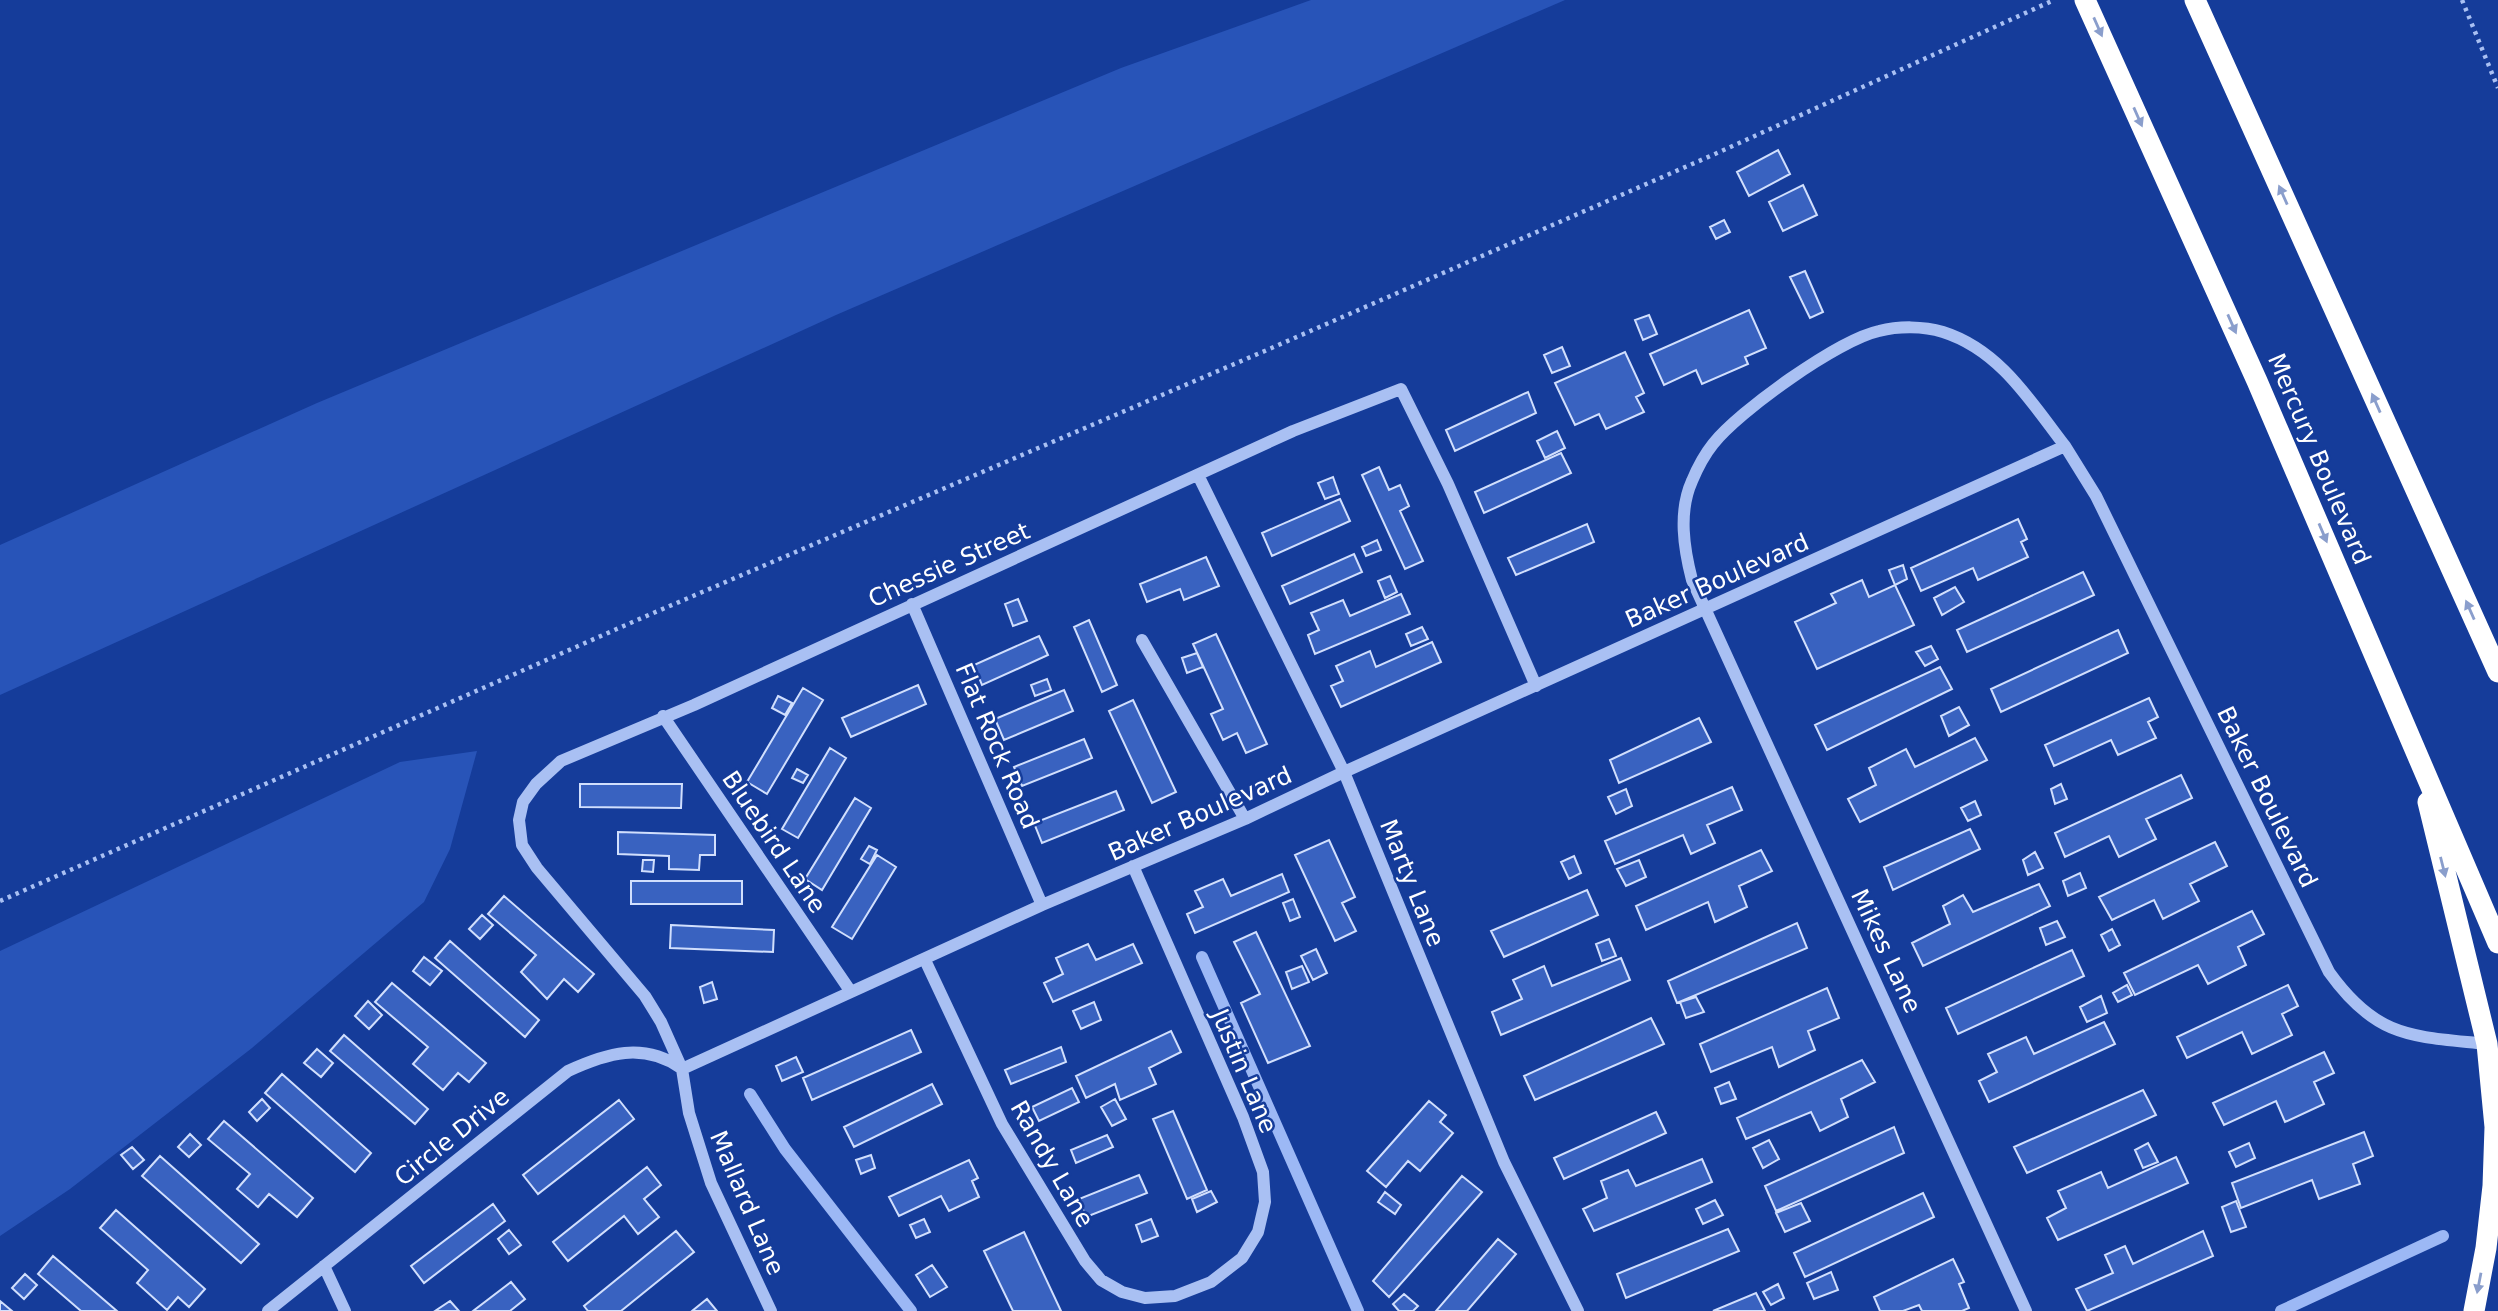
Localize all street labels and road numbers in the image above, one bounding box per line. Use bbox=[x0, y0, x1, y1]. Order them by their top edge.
street label: Mercury Boulevard bbox=[2262, 349, 2376, 569]
street label: Chessie Street bbox=[864, 517, 1034, 613]
street label: Baker Boulevard bbox=[1621, 528, 1813, 634]
street label: Flat Rock Road bbox=[949, 659, 1045, 833]
street label: Baker Boulevard bbox=[2211, 702, 2323, 892]
street label: Baker Boulevard bbox=[1104, 761, 1296, 867]
street label: Bluebird Lane bbox=[716, 766, 832, 918]
street label: Marty Lane bbox=[1374, 815, 1450, 951]
street label: Mikes Lane bbox=[1845, 885, 1927, 1017]
street label: Justin Lane bbox=[1205, 1003, 1283, 1137]
street label: Circle Drive bbox=[389, 1082, 515, 1192]
street label: Randy Lane bbox=[1005, 1096, 1099, 1232]
street label: Mallard Lane bbox=[704, 1127, 790, 1279]

